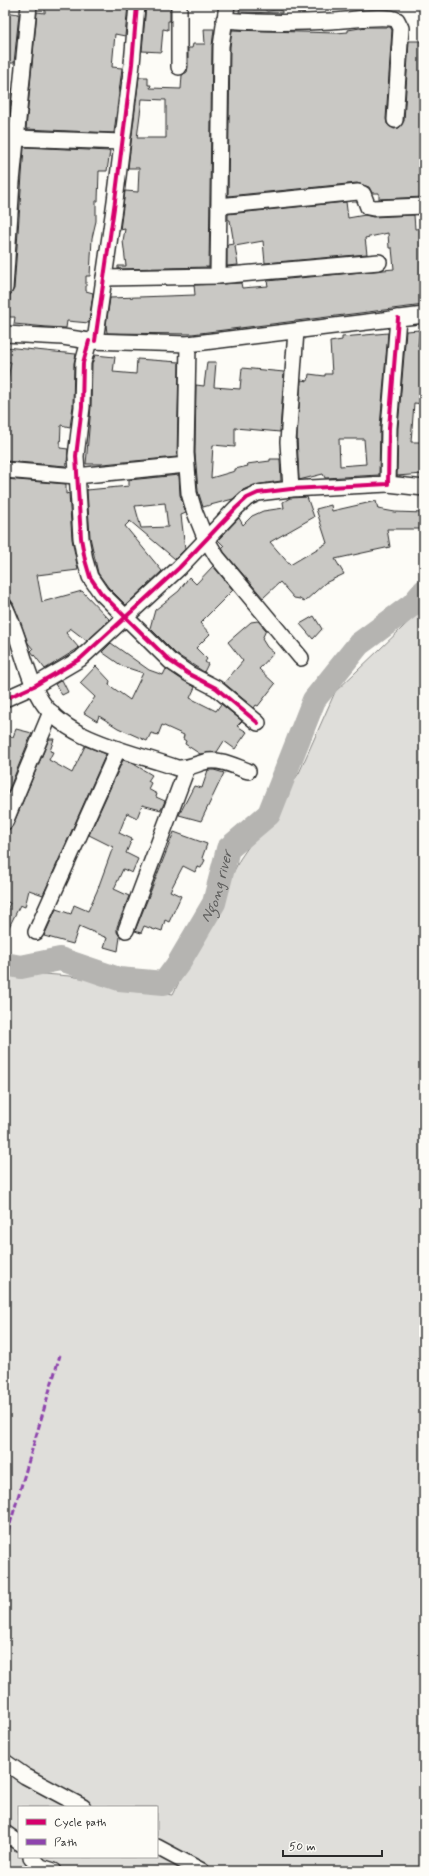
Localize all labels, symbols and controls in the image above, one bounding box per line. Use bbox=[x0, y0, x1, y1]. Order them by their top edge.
water label: Ngong river bbox=[196, 847, 239, 926]
legend bbox=[18, 1806, 158, 1858]
text: Cycle path bbox=[54, 1815, 106, 1831]
scale bar bbox=[283, 1832, 382, 1858]
text: Path bbox=[54, 1835, 77, 1851]
text: 50 m bbox=[289, 1839, 316, 1855]

